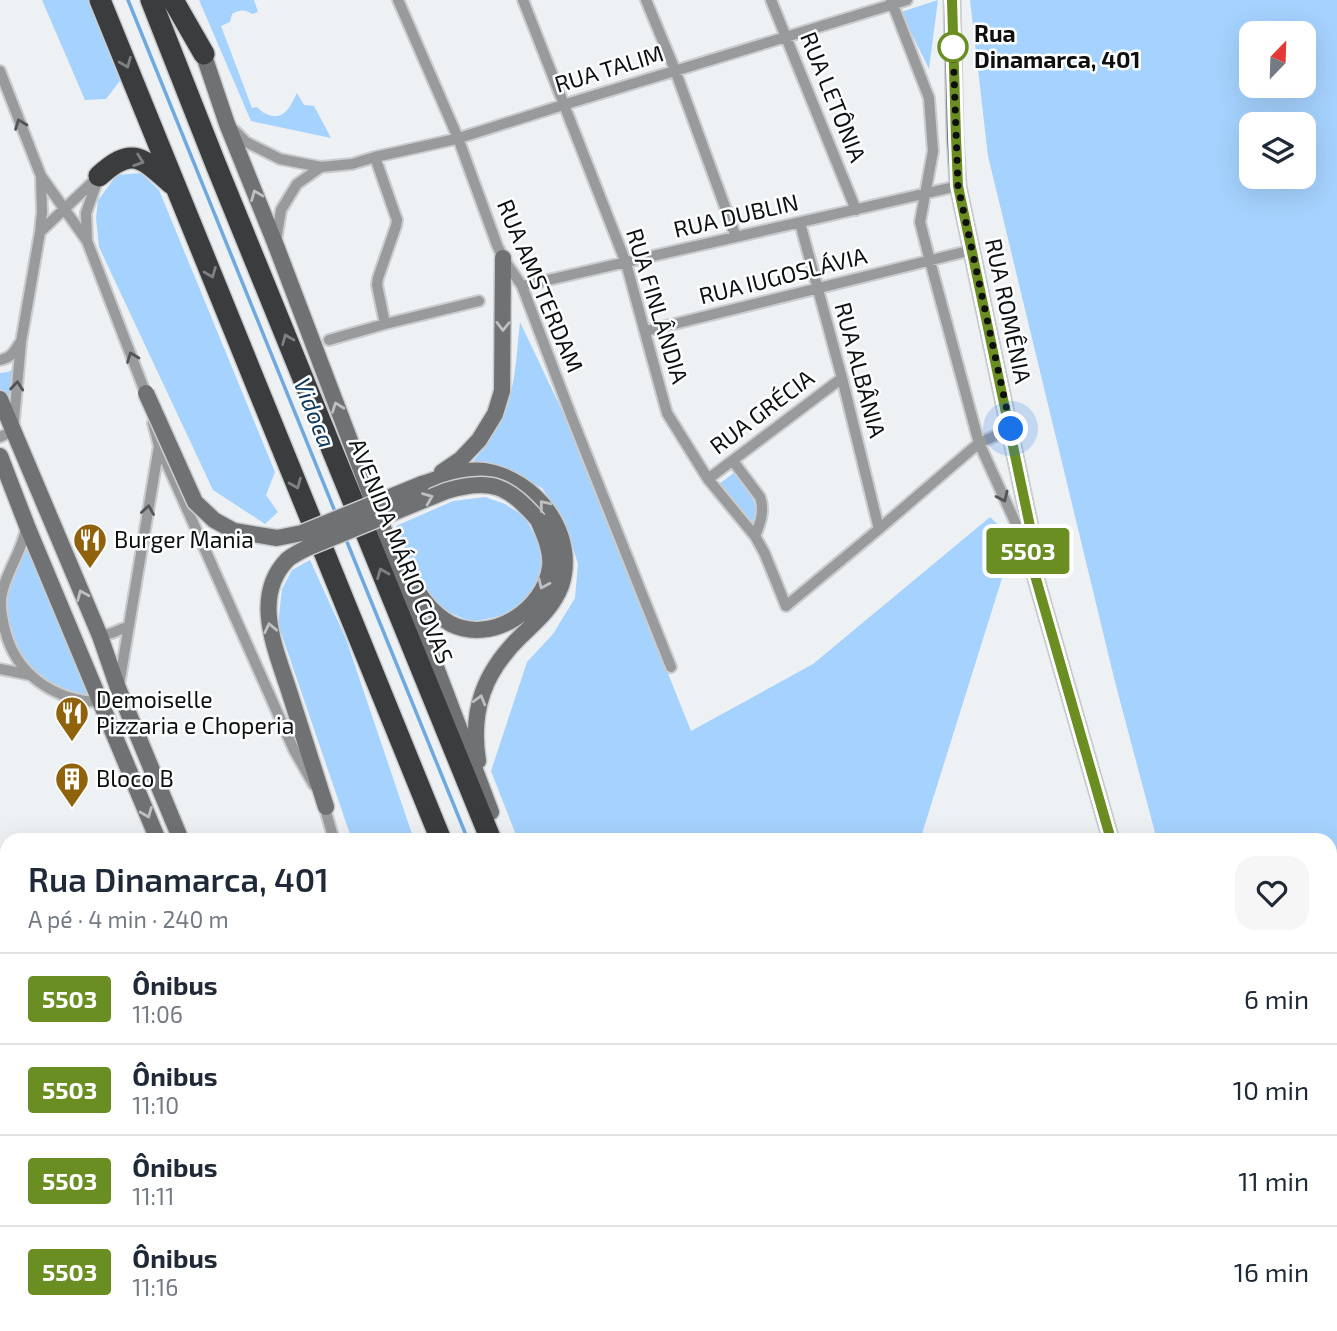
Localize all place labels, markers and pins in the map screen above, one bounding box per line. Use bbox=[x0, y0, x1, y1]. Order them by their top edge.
place label: Rua Dinamarca, 401 bbox=[974, 19, 1140, 73]
marker: Rua Dinamarca, 401 bbox=[938, 32, 968, 62]
restaurant icon: Burger Mania bbox=[71, 521, 109, 570]
place label: Burger Mania bbox=[114, 525, 254, 553]
place label: Demoiselle Pizzaria e Choperia bbox=[96, 685, 294, 739]
restaurant icon: Demoiselle Pizzaria e Choperia bbox=[53, 694, 91, 743]
building icon: Bloco B bbox=[53, 760, 91, 809]
place label: Bloco B bbox=[96, 764, 174, 792]

